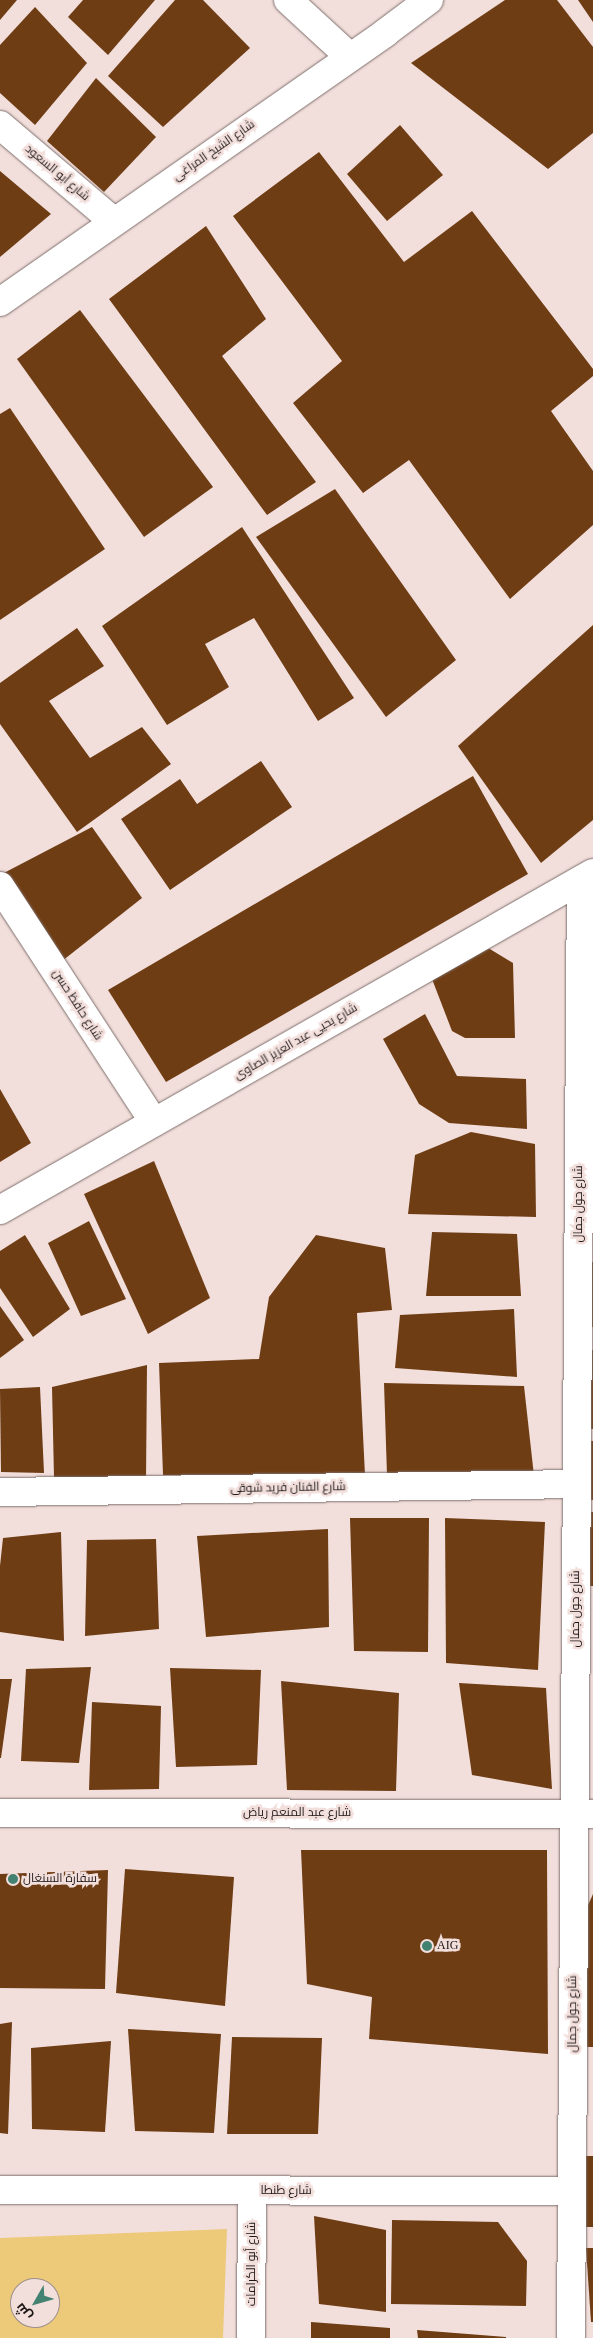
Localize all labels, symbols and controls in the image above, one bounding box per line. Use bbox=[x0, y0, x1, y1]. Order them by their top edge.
street label: شارع الشيخ المراغى bbox=[170, 117, 258, 185]
street label: شارع أبو السعود bbox=[22, 142, 92, 204]
street label: شارع حافظ حسن bbox=[49, 967, 105, 1043]
street label: شارع يحيى عبد العزيز الصاوى bbox=[232, 1001, 360, 1083]
street label: شارع جول جمال bbox=[572, 1165, 586, 1243]
street label: شارع الفنان فريد شوقى bbox=[230, 1480, 346, 1496]
street label: شارع جول جمال bbox=[569, 1570, 583, 1648]
street label: شارع عبد المنعم رياض bbox=[243, 1806, 351, 1820]
place label: سفارة السنغال bbox=[23, 1872, 97, 1886]
marker: سفارة السنغال bbox=[7, 1873, 19, 1885]
place label: AIG bbox=[437, 1939, 458, 1953]
marker: AIG bbox=[421, 1940, 433, 1952]
street label: شارع جول جمال bbox=[566, 1975, 580, 2053]
street label: شارع طنطا bbox=[260, 2184, 312, 2198]
street label: شارع أبو الكرامات bbox=[245, 2222, 259, 2306]
north arrow bbox=[10, 2278, 60, 2328]
text: ش bbox=[12, 2300, 35, 2324]

